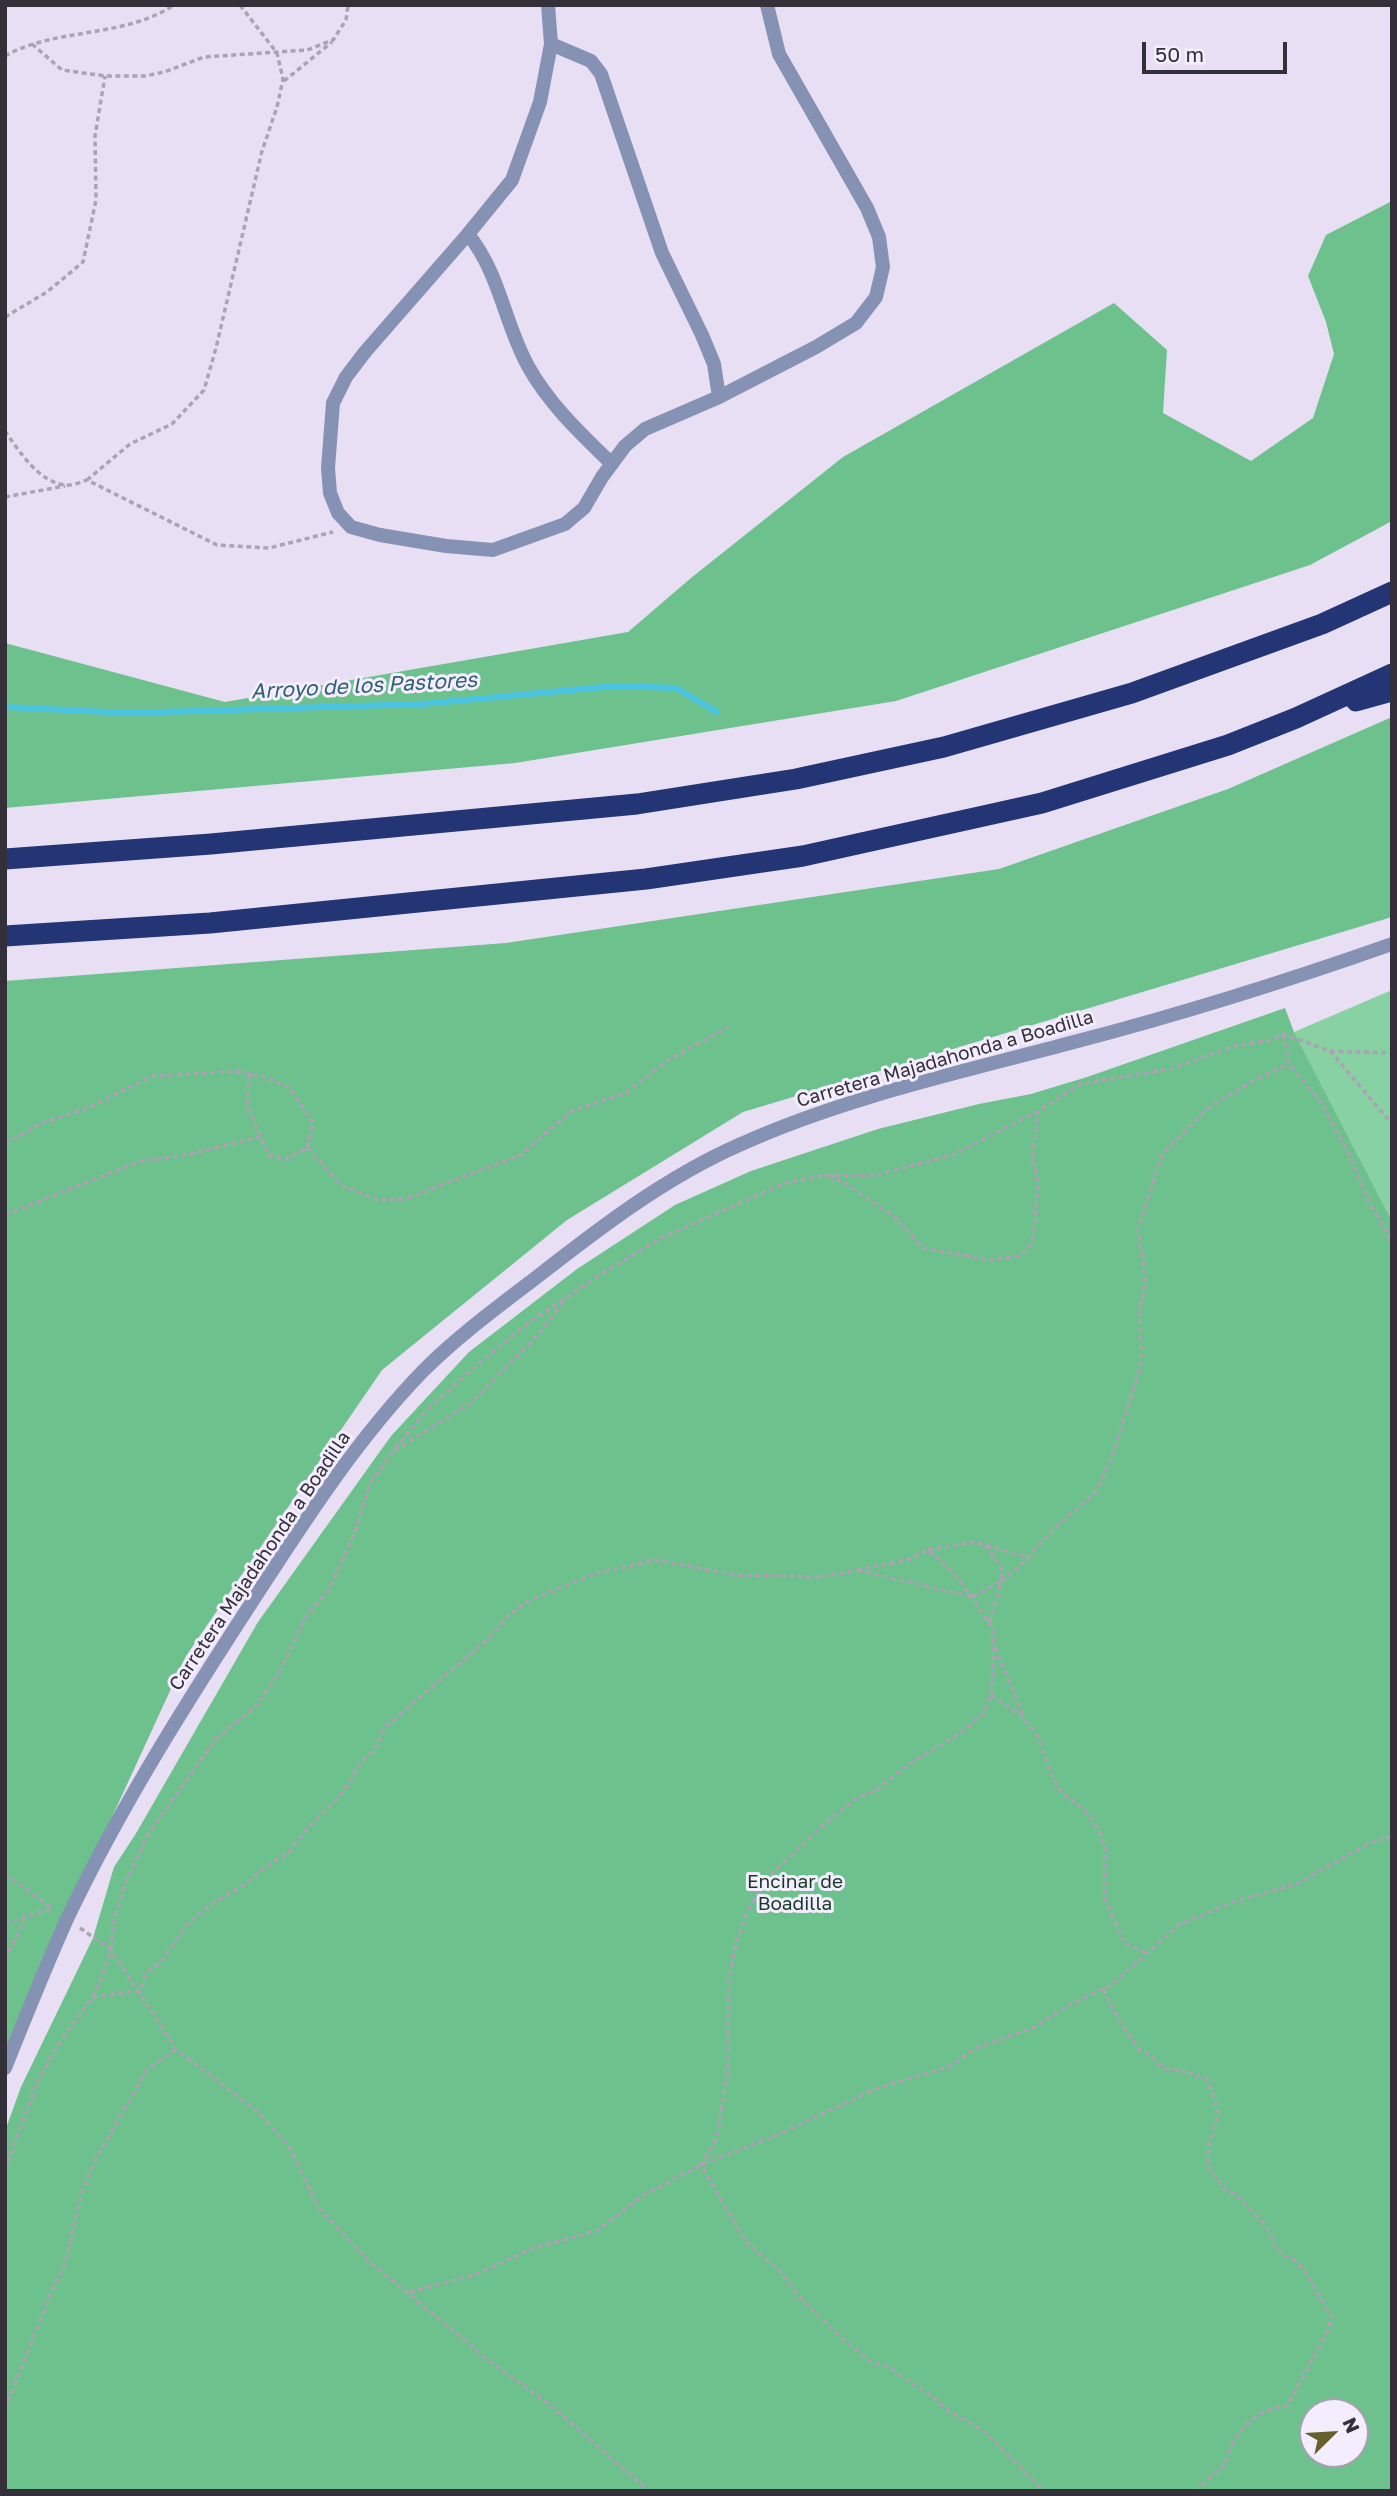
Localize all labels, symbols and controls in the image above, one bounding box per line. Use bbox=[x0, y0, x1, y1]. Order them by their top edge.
scale bar bbox=[1145, 28, 1290, 72]
text: 50 m bbox=[1155, 41, 1204, 67]
water label: Arroyo de los Pastores bbox=[250, 667, 478, 705]
street label: Carretera Majadahonda a Boadilla bbox=[794, 1006, 1096, 1112]
street label: Carretera Majadahonda a Boadilla bbox=[164, 1427, 356, 1695]
park label: Encinar de Boadilla bbox=[747, 1871, 843, 1915]
north arrow bbox=[1299, 2398, 1369, 2468]
text: N bbox=[1338, 2414, 1365, 2436]

